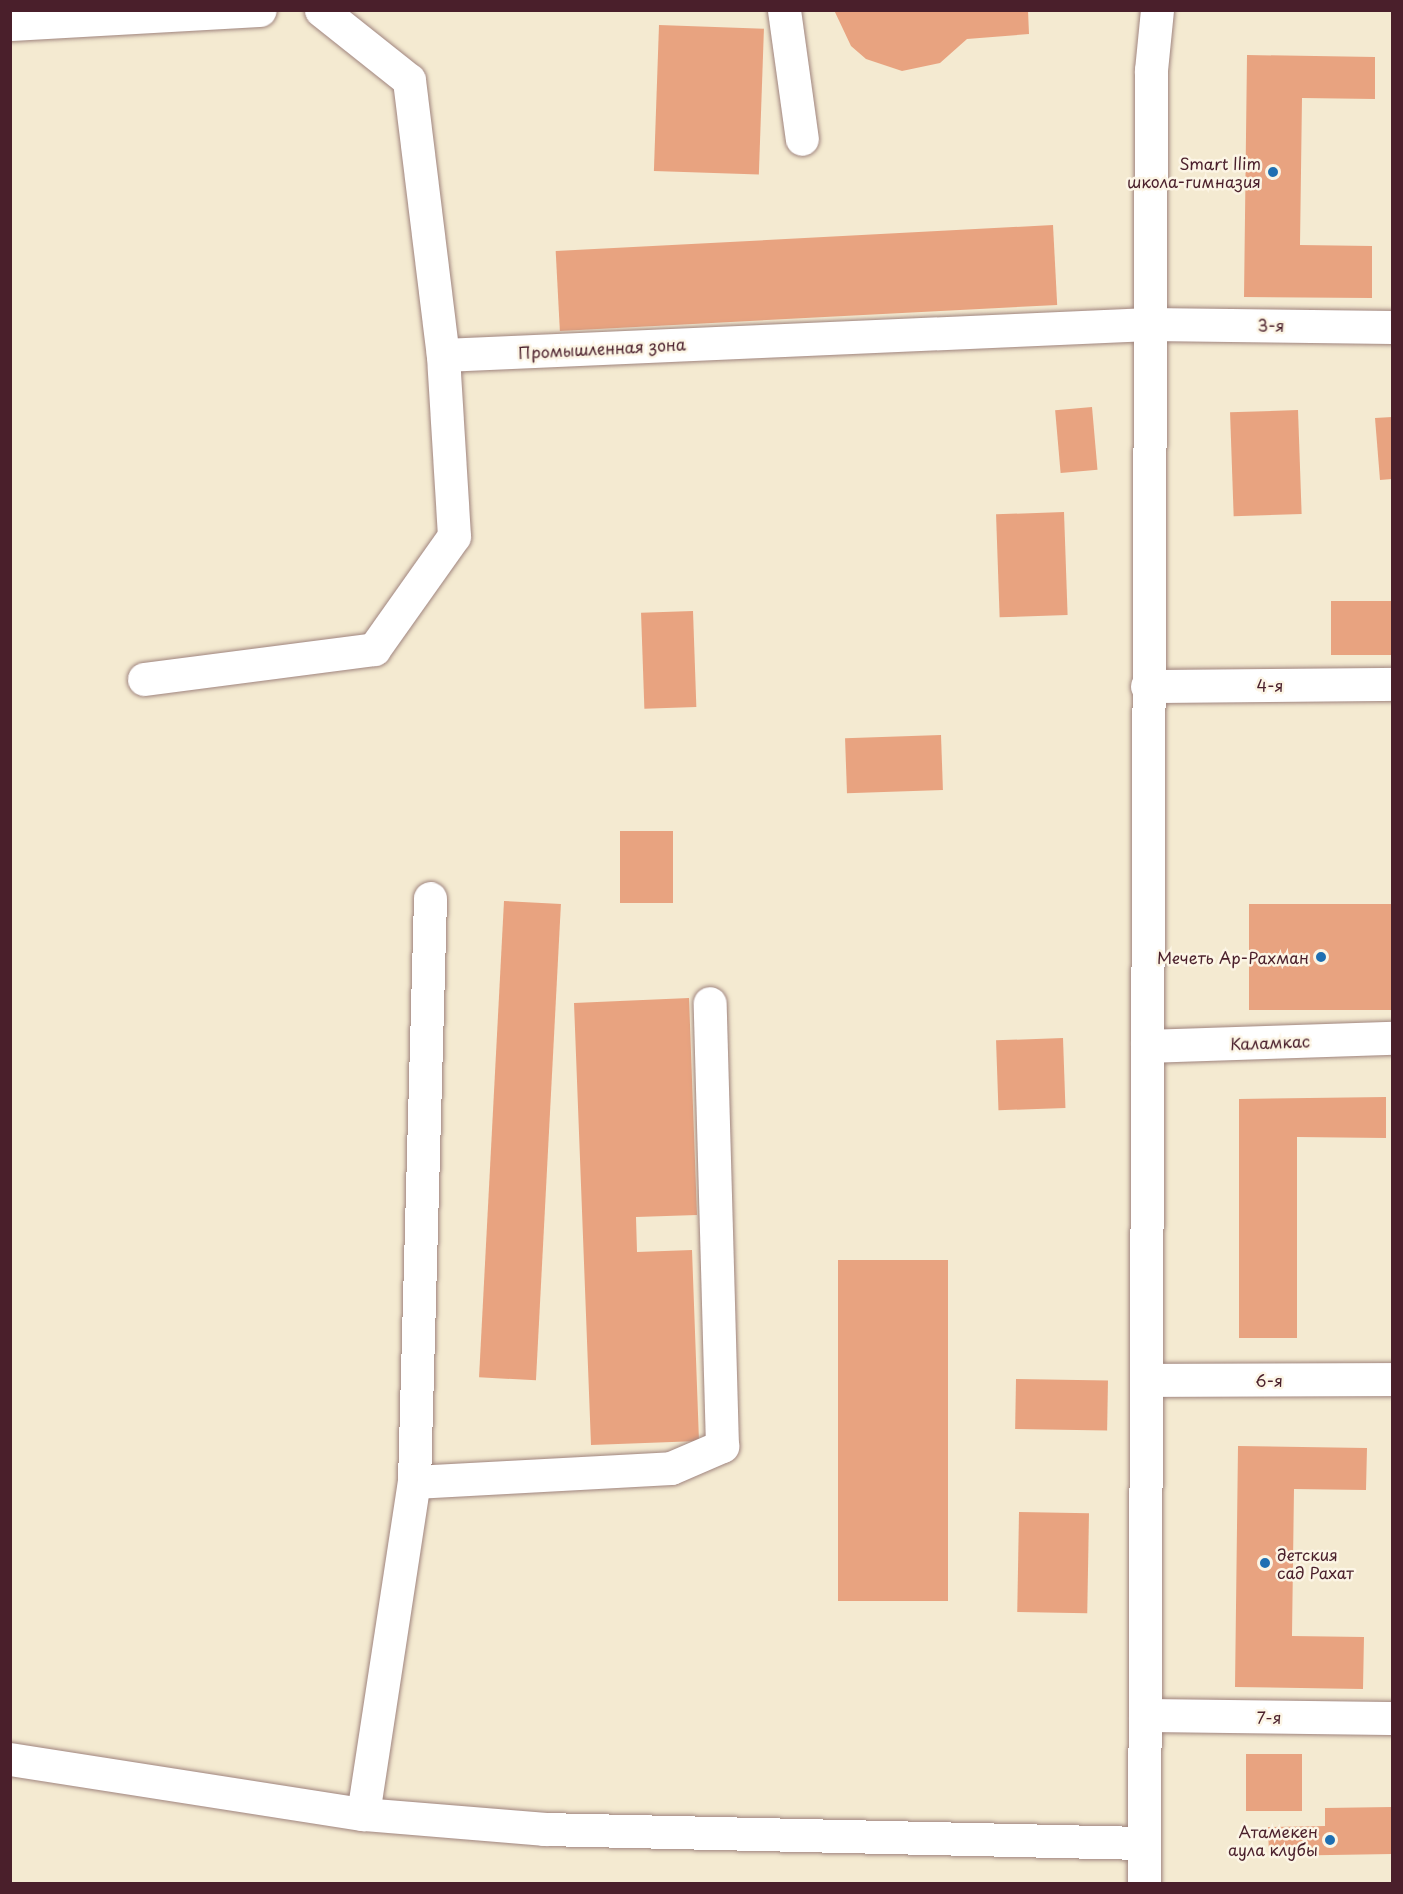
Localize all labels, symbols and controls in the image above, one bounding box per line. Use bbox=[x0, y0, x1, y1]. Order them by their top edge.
place label: Smart llim школа-гимназия bbox=[1127, 153, 1261, 191]
marker: Smart llim школа-гимназия bbox=[1266, 165, 1280, 179]
street label: 3-я bbox=[1257, 315, 1285, 335]
street label: Промышленная зона bbox=[518, 334, 686, 362]
street label: 4-я bbox=[1257, 675, 1283, 695]
place label: Мечеть Ар-Рахман bbox=[1158, 947, 1309, 967]
marker: Мечеть Ар-Рахман bbox=[1314, 950, 1328, 964]
street label: Каламкас bbox=[1230, 1031, 1310, 1053]
street label: 6-я bbox=[1255, 1370, 1283, 1390]
place label: детския сад Рахат bbox=[1277, 1544, 1354, 1582]
marker: детския сад Рахат bbox=[1258, 1556, 1272, 1570]
street label: 7-я bbox=[1256, 1707, 1282, 1727]
place label: Атамекен аула клубы bbox=[1227, 1821, 1318, 1859]
marker: Атамекен аула клубы bbox=[1323, 1833, 1337, 1847]

